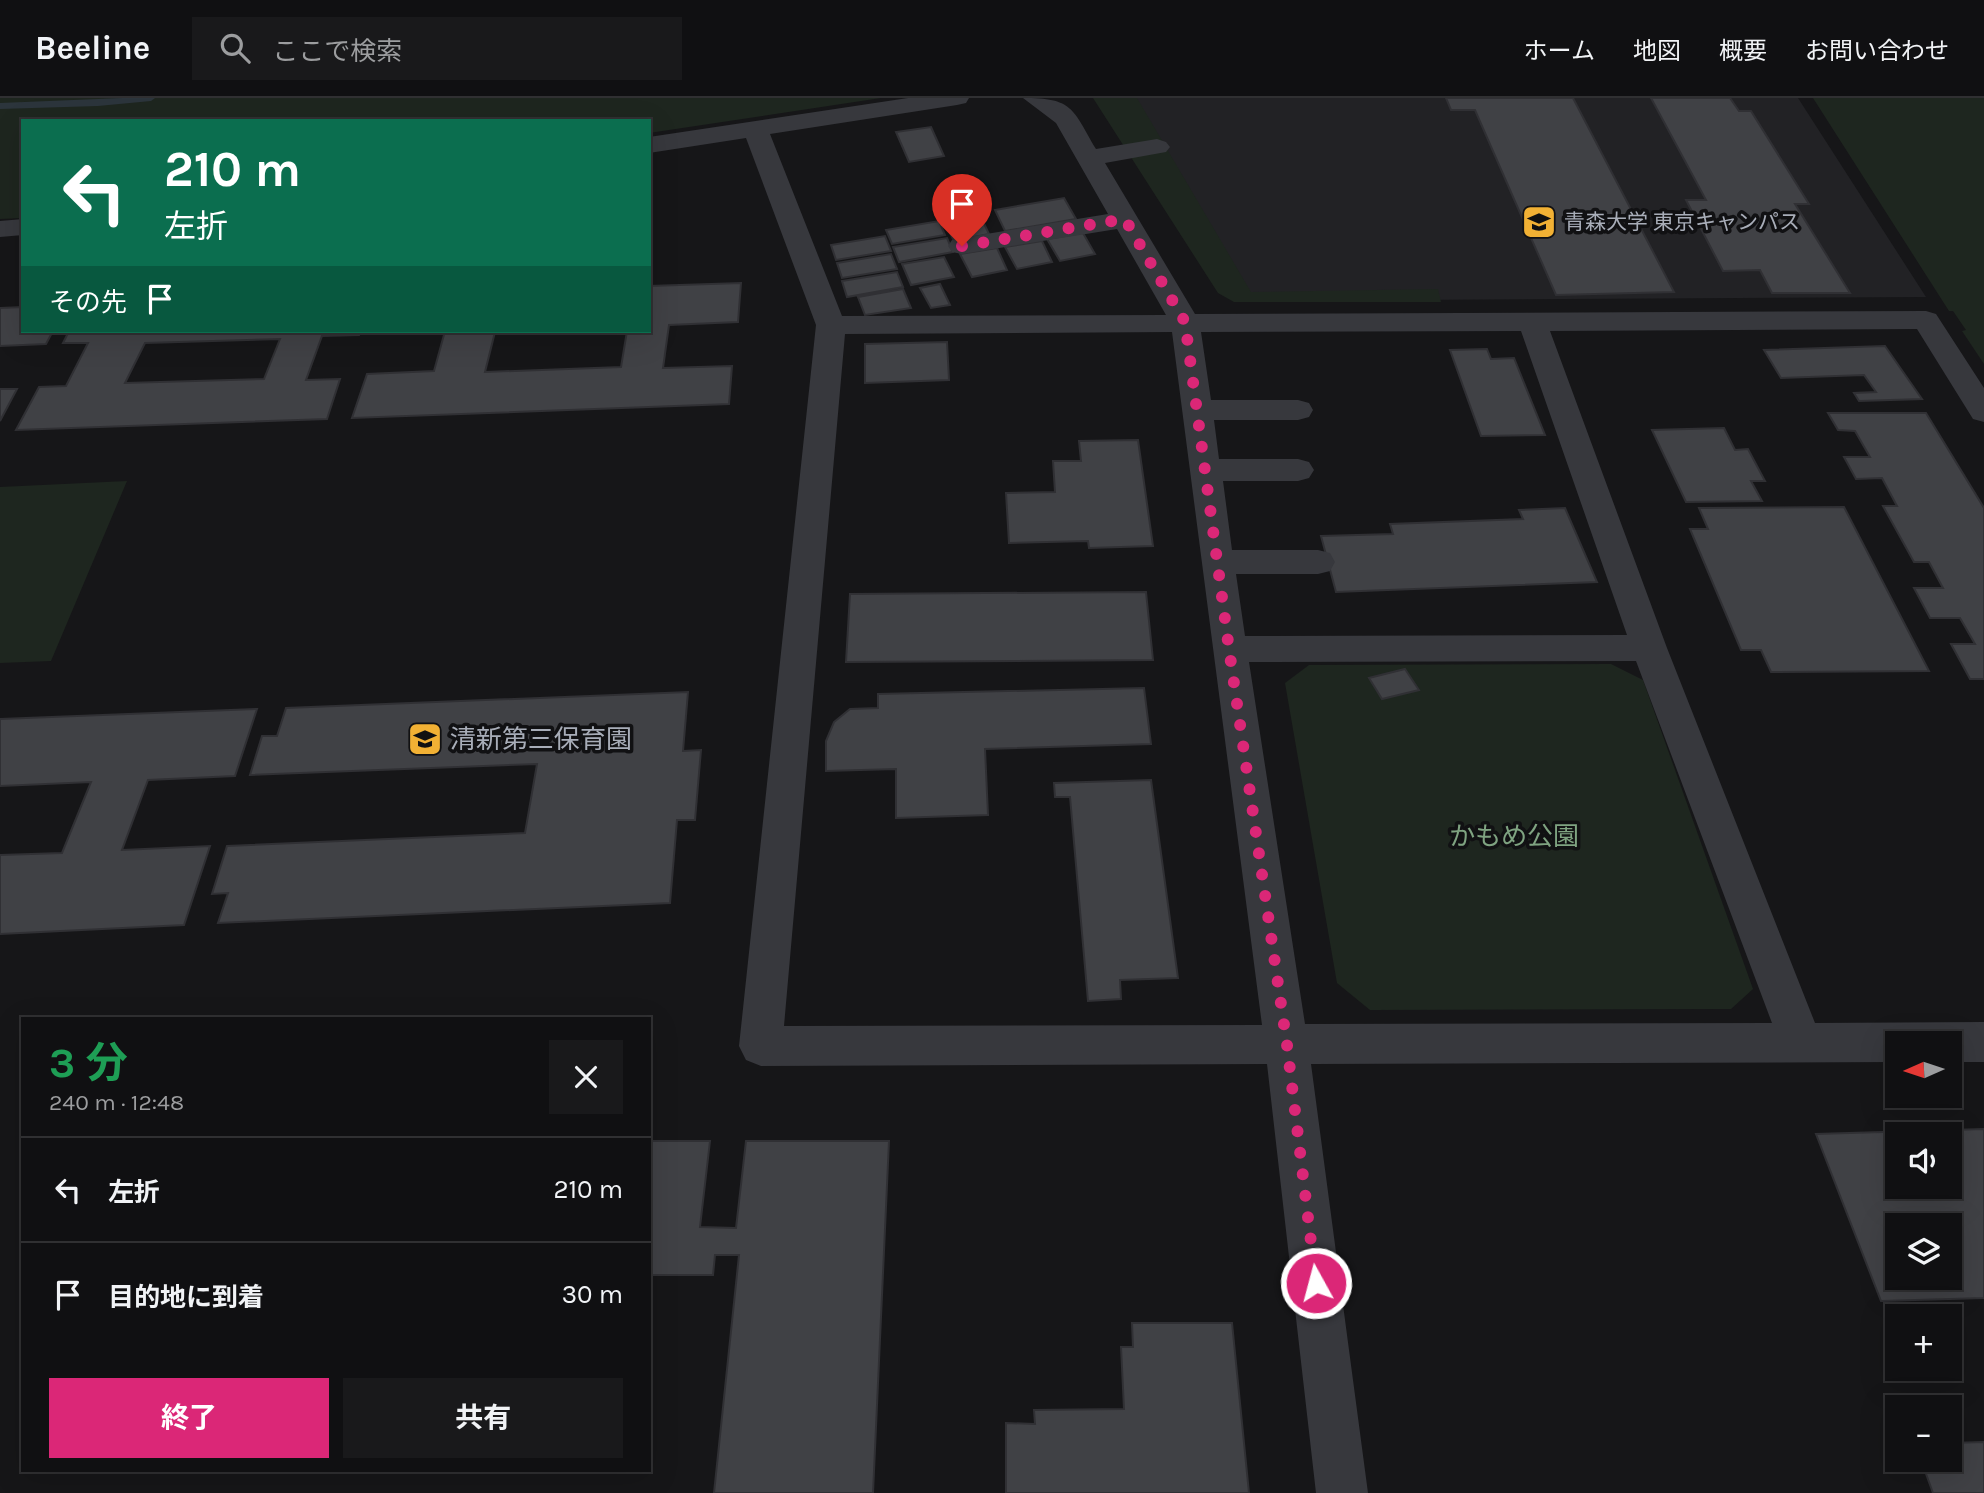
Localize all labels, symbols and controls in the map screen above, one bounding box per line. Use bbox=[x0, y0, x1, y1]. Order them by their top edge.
search box bbox=[192, 17, 682, 80]
text: Beeline bbox=[35, 29, 150, 67]
icon: search bbox=[216, 29, 254, 67]
text: ここで検索 bbox=[272, 36, 402, 67]
text: ホーム bbox=[1524, 37, 1595, 65]
text: 地図 bbox=[1633, 37, 1681, 65]
text: 概要 bbox=[1719, 37, 1767, 65]
text: お問い合わせ bbox=[1805, 37, 1949, 65]
text: 210 m bbox=[164, 141, 301, 198]
icon: left bbox=[49, 147, 140, 238]
pin bbox=[932, 174, 992, 246]
icon: arrive bbox=[943, 185, 981, 223]
school or university icon: 青森大学 東京キャンパス bbox=[1520, 203, 1558, 241]
text: 左折 bbox=[164, 208, 228, 245]
place label: 青森大学 東京キャンパス bbox=[1564, 210, 1800, 234]
icon: arrive bbox=[141, 280, 179, 318]
text: その先 bbox=[49, 287, 127, 318]
school or university icon: 清新第三保育園 bbox=[406, 720, 444, 758]
place label: 清新第三保育園 bbox=[450, 724, 632, 755]
park label: かもめ公園 bbox=[1449, 821, 1579, 852]
north arrow bbox=[1885, 1031, 1962, 1108]
map controls bbox=[1885, 1031, 1962, 1472]
text: 3 分 bbox=[49, 1038, 128, 1088]
button: close bbox=[549, 1040, 623, 1114]
text: 240 m · 12:48 bbox=[49, 1089, 184, 1116]
button: sound bbox=[1885, 1122, 1962, 1199]
icon: left bbox=[49, 1171, 87, 1209]
text: 210 m bbox=[553, 1174, 623, 1205]
text: 左折 bbox=[108, 1177, 160, 1208]
button: layers bbox=[1885, 1213, 1962, 1290]
position arrow bbox=[1279, 1246, 1353, 1320]
icon: arrive bbox=[49, 1276, 87, 1314]
text: 30 m bbox=[562, 1279, 623, 1310]
text: 目的地に到着 bbox=[108, 1282, 264, 1313]
button: + bbox=[1885, 1304, 1962, 1381]
button: 終了 bbox=[49, 1378, 329, 1458]
button: 共有 bbox=[343, 1378, 623, 1458]
button: − bbox=[1885, 1395, 1962, 1472]

